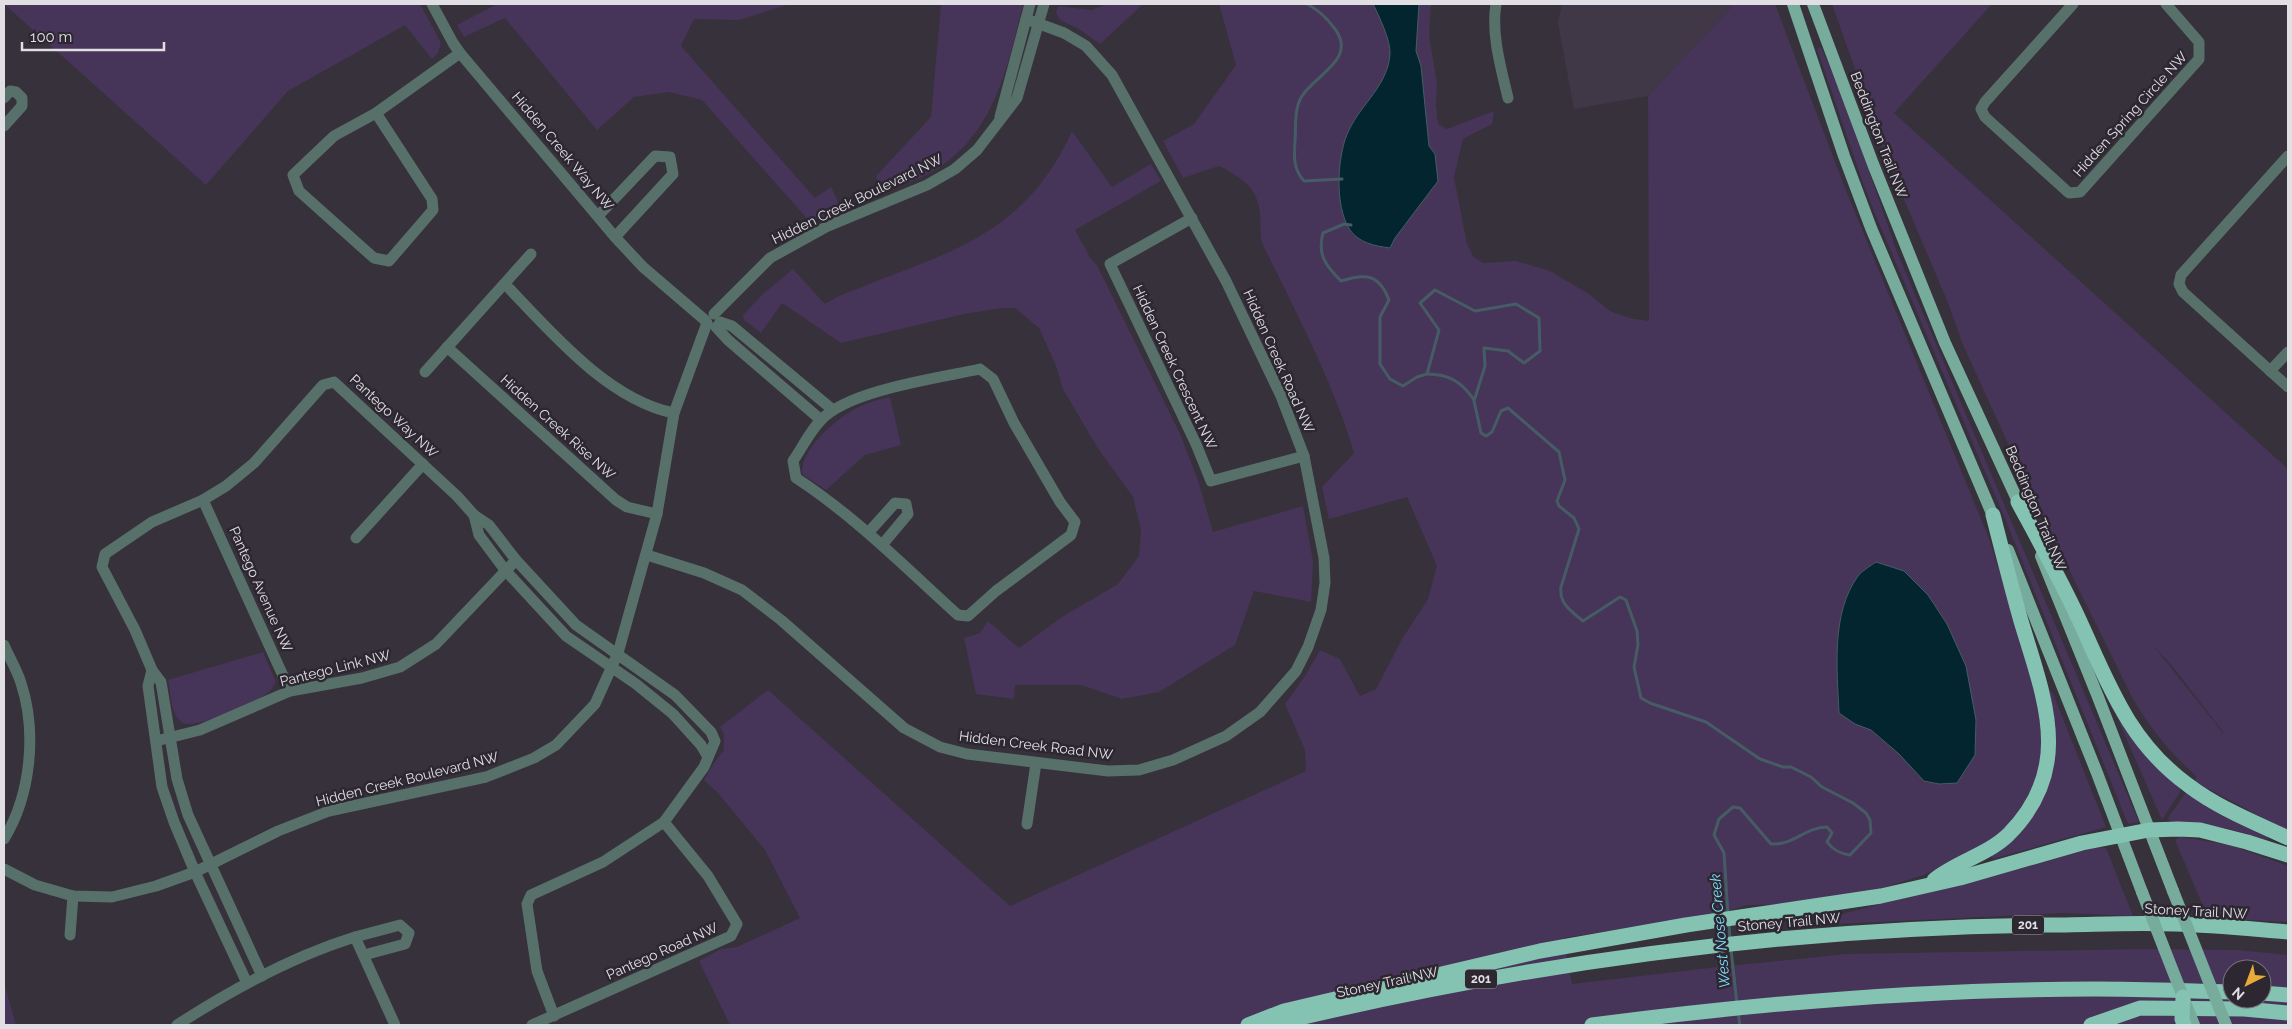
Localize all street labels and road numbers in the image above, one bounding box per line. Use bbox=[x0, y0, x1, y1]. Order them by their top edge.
street label: Hidden Spring Circle NW bbox=[2070, 48, 2190, 180]
street label: Beddington Trail NW bbox=[1847, 69, 1911, 201]
street label: Hidden Creek Way NW bbox=[509, 89, 617, 214]
street label: Hidden Creek Boulevard NW bbox=[769, 151, 945, 247]
street label: Hidden Creek Crescent NW bbox=[1130, 282, 1220, 452]
street label: Hidden Creek Road NW bbox=[1240, 287, 1318, 435]
street label: Pantego Way NW bbox=[347, 371, 442, 461]
street label: Hidden Creek Rise NW bbox=[497, 371, 619, 483]
street label: Beddington Trail NW bbox=[2002, 443, 2070, 573]
street label: Pantego Avenue NW bbox=[226, 524, 296, 654]
street label: Pantego Link NW bbox=[278, 646, 392, 689]
street label: Hidden Creek Road NW bbox=[958, 728, 1114, 762]
street label: Hidden Creek Boulevard NW bbox=[314, 748, 500, 809]
street label: Stoney Trail NW bbox=[2144, 900, 2248, 922]
street label: Stoney Trail NW bbox=[1737, 910, 1841, 934]
road number: 201 bbox=[2012, 916, 2044, 934]
street label: Pantego Road NW bbox=[604, 919, 721, 983]
street label: Stoney Trail NW bbox=[1335, 963, 1439, 1001]
road number: 201 bbox=[1465, 970, 1497, 989]

